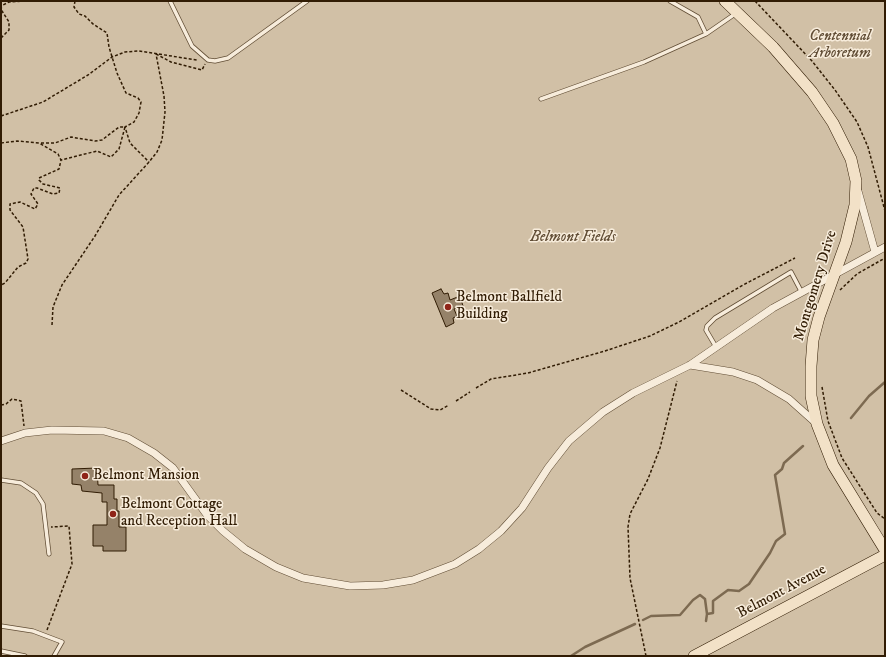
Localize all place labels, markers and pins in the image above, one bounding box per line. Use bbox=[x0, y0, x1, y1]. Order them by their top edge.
place label: Belmont Ballfield Building bbox=[456, 289, 562, 324]
marker: Belmont Ballfield Building bbox=[443, 302, 453, 312]
place label: Belmont Mansion bbox=[93, 467, 199, 485]
marker: Belmont Mansion bbox=[80, 471, 90, 481]
place label: Belmont Cottage and Reception Hall bbox=[121, 496, 237, 531]
marker: Belmont Cottage and Reception Hall bbox=[108, 509, 118, 519]

